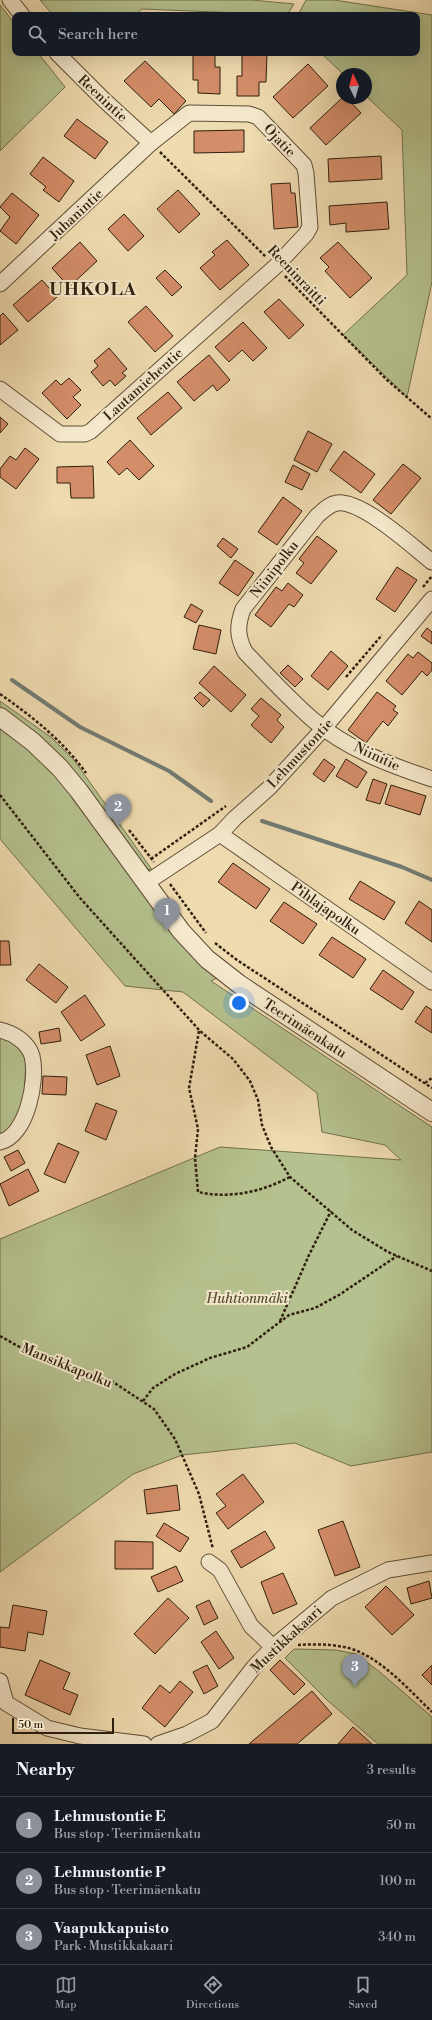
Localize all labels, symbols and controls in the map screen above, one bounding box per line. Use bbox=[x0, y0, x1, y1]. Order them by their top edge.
search box bbox=[12, 12, 420, 56]
icon: search bbox=[26, 23, 48, 45]
text: Search here bbox=[58, 25, 138, 44]
north arrow bbox=[336, 68, 372, 104]
street label: Reenintie bbox=[74, 71, 131, 126]
street label: Ojatie bbox=[259, 120, 299, 161]
street label: Juhanintie bbox=[45, 185, 107, 245]
street label: Reeninraitti bbox=[263, 242, 330, 310]
district label: UHKOLA bbox=[49, 278, 137, 301]
street label: Lautamiehentie bbox=[100, 344, 187, 425]
street label: Niinipolku bbox=[247, 537, 303, 602]
street label: Lehmustontie bbox=[264, 715, 338, 792]
street label: Niinitie bbox=[351, 738, 403, 775]
pin: 2 bbox=[105, 794, 131, 827]
street label: Pihlajapolku bbox=[287, 878, 364, 939]
pin: 1 bbox=[154, 898, 180, 931]
your location bbox=[229, 993, 249, 1013]
street label: Teerimäenkatu bbox=[259, 995, 350, 1063]
park label: Huhtionmäki bbox=[205, 1290, 288, 1308]
street label: Mansikkapolku bbox=[19, 1340, 115, 1392]
street label: Mustikkakaari bbox=[247, 1602, 326, 1677]
pin: 3 bbox=[342, 1654, 368, 1687]
scale bar bbox=[12, 1716, 114, 1735]
text: 50 m bbox=[18, 1718, 43, 1732]
text: Nearby bbox=[16, 1759, 75, 1781]
text: 3 results bbox=[367, 1762, 416, 1778]
text: Lehmustontie E bbox=[54, 1807, 165, 1826]
text: 1 bbox=[26, 1817, 32, 1833]
text: 50 m bbox=[386, 1817, 416, 1833]
text: Bus stop · Teerimäenkatu bbox=[54, 1826, 201, 1842]
text: Lehmustontie P bbox=[54, 1863, 166, 1882]
text: 2 bbox=[25, 1873, 33, 1889]
text: 100 m bbox=[380, 1873, 416, 1889]
text: Bus stop · Teerimäenkatu bbox=[54, 1882, 201, 1898]
text: Vaapukkapuisto bbox=[54, 1919, 169, 1938]
text: 3 bbox=[25, 1929, 33, 1945]
text: 340 m bbox=[378, 1929, 416, 1945]
text: Park · Mustikkakaari bbox=[54, 1938, 173, 1954]
tab: Map bbox=[55, 1974, 77, 2012]
tab: Directions bbox=[186, 1974, 239, 2012]
tab: Saved bbox=[348, 1974, 377, 2012]

